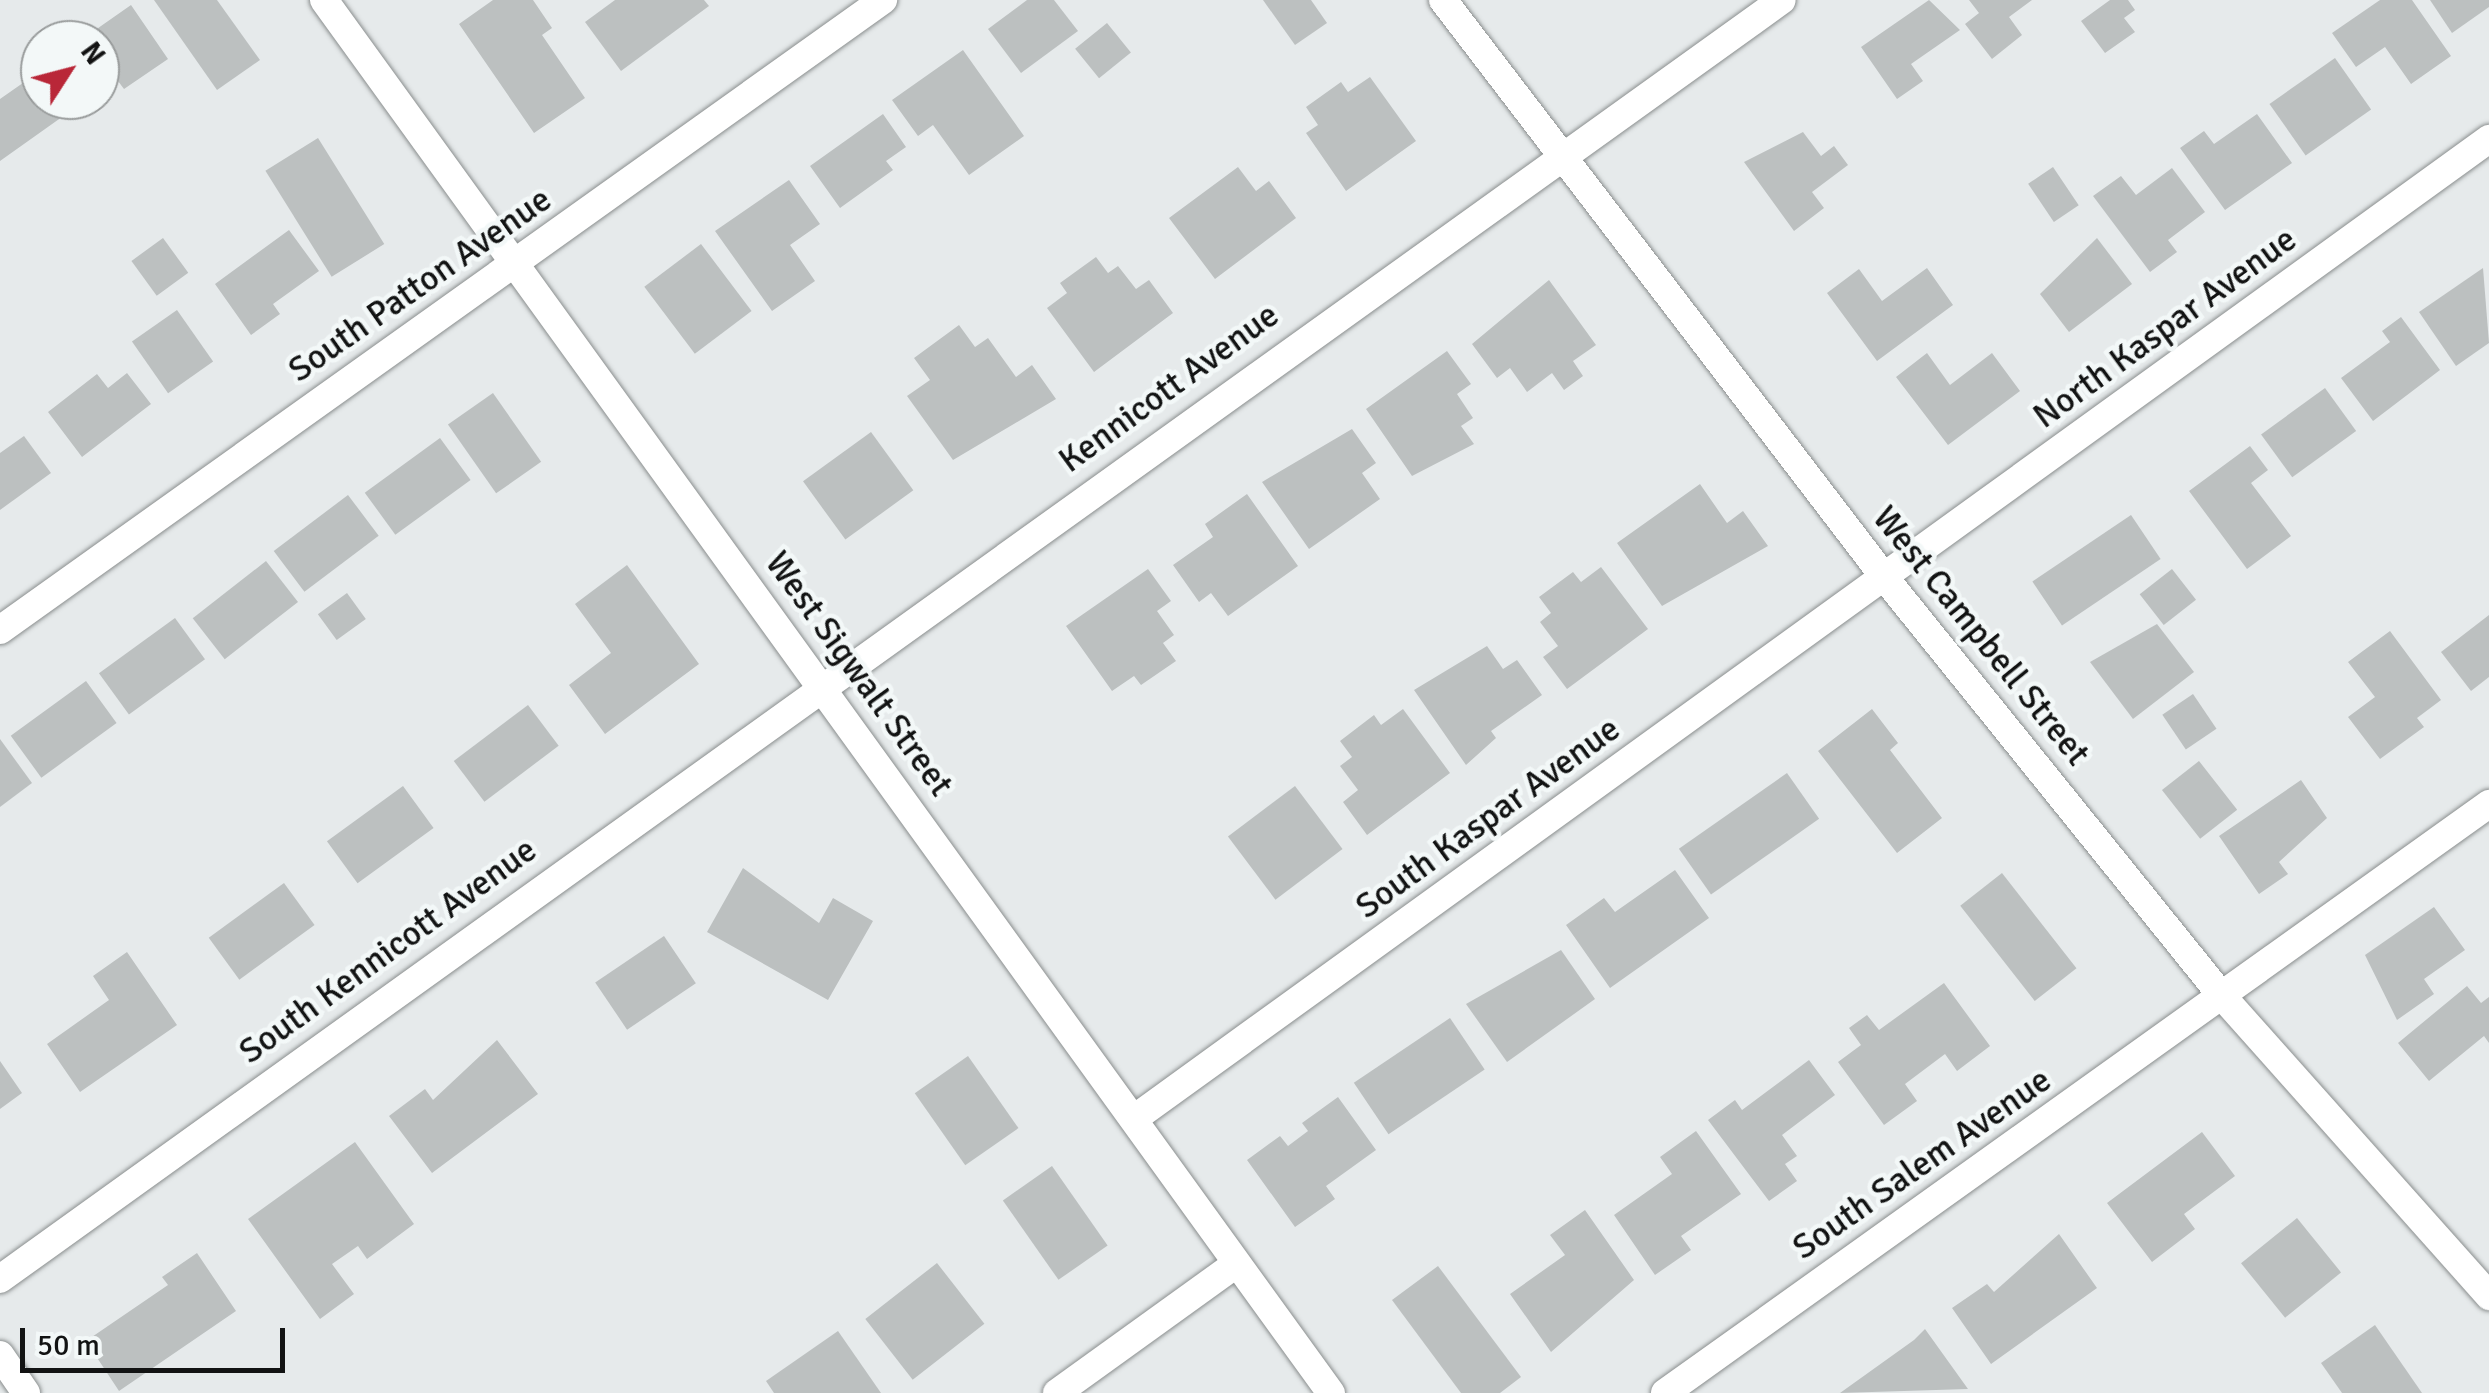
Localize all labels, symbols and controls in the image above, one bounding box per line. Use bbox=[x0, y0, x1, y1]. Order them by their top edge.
north arrow bbox=[20, 20, 120, 120]
text: N bbox=[73, 36, 112, 71]
street label: South Patton Avenue bbox=[281, 179, 559, 391]
street label: North Kaspar Avenue bbox=[2025, 218, 2305, 438]
street label: Kennicott Avenue bbox=[1051, 294, 1287, 482]
street label: West Campbell Street bbox=[1864, 498, 2098, 774]
street label: West Sigwalt Street bbox=[756, 544, 962, 804]
street label: South Kaspar Avenue bbox=[1348, 708, 1628, 928]
street label: South Kennicott Avenue bbox=[231, 829, 545, 1073]
street label: South Salem Avenue bbox=[1785, 1059, 2059, 1269]
scale bar bbox=[25, 1308, 290, 1370]
text: 50 m bbox=[37, 1327, 100, 1364]

